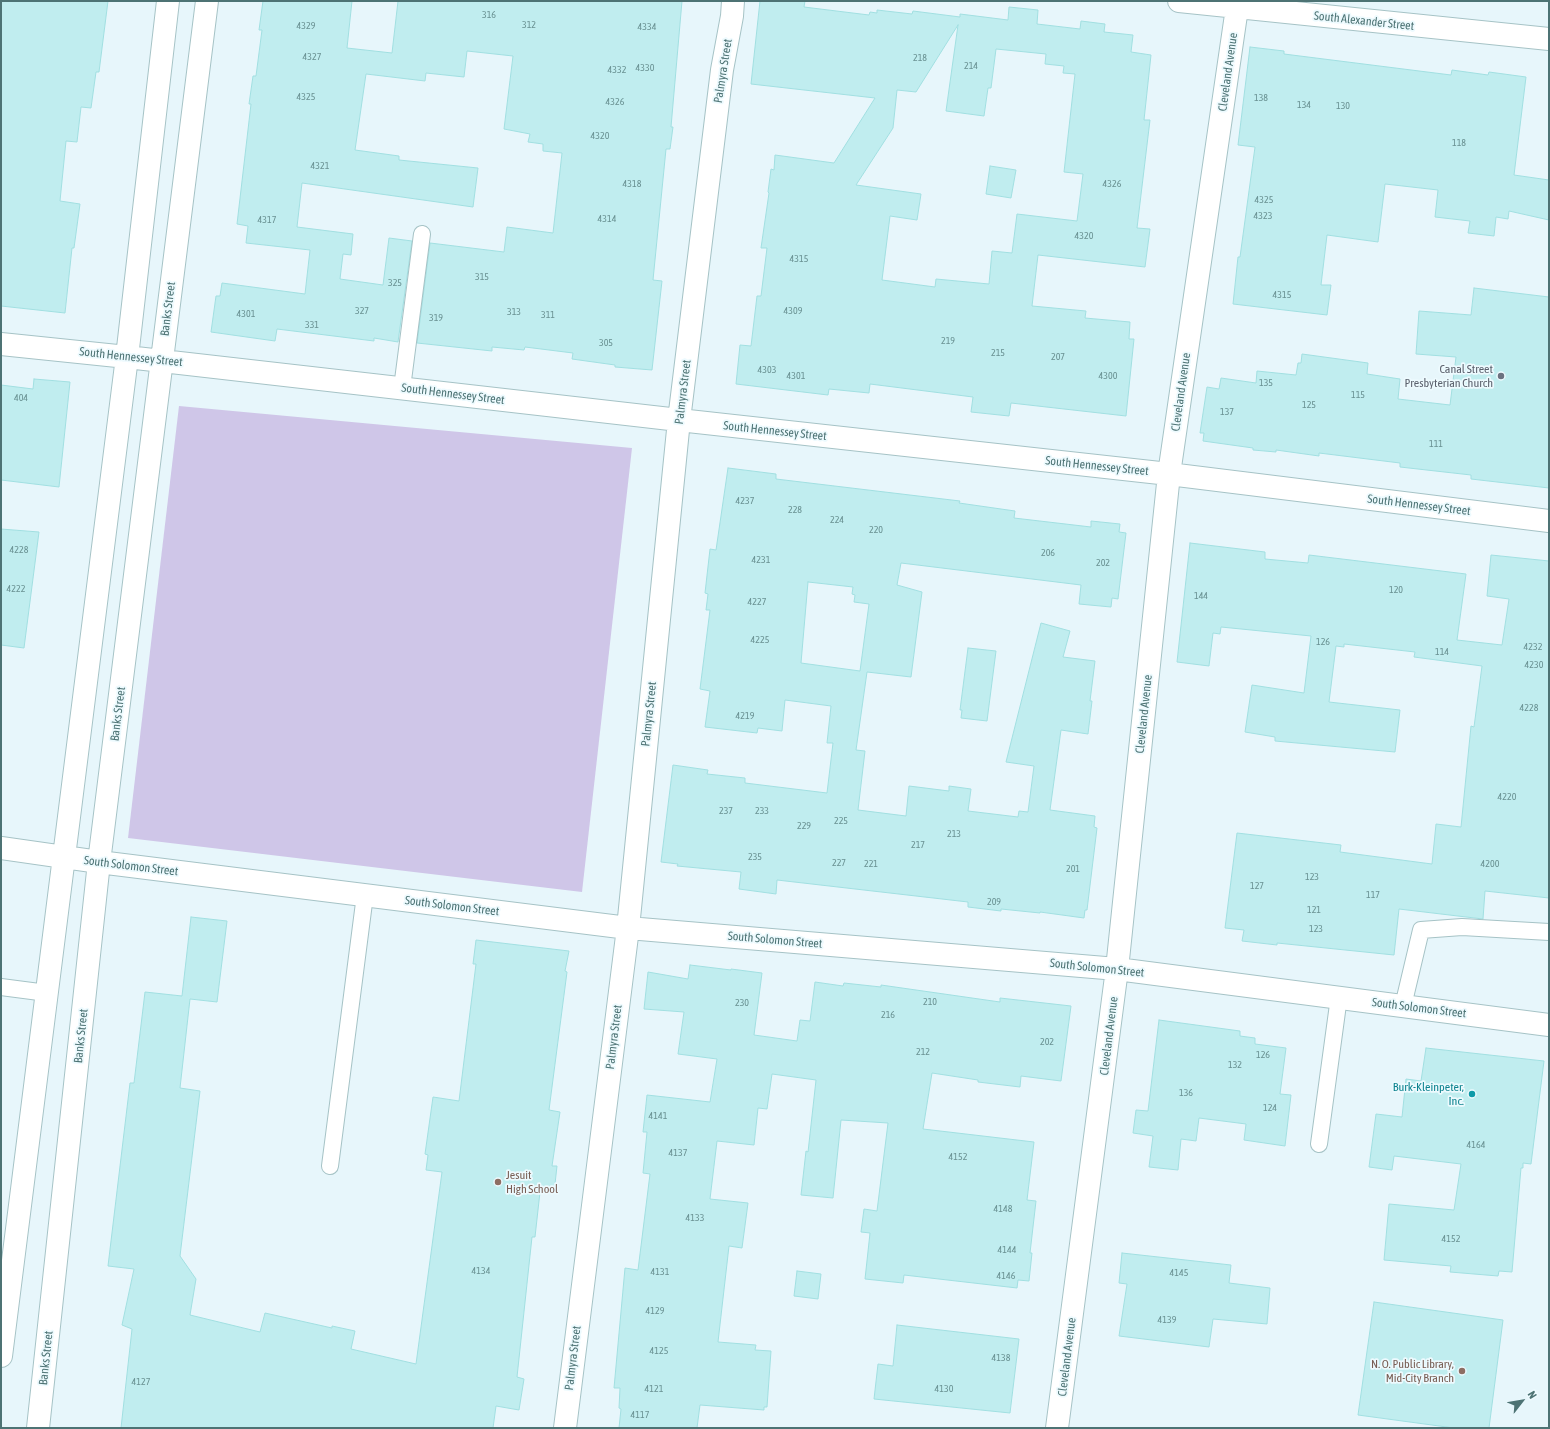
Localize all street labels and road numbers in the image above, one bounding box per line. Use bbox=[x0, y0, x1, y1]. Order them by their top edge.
street label: South Alexander Street bbox=[1313, 9, 1415, 33]
street label: Cleveland Avenue bbox=[1215, 32, 1241, 112]
street label: Palmyra Street bbox=[711, 38, 735, 104]
street label: Banks Street bbox=[158, 281, 178, 337]
street label: South Hennessey Street bbox=[79, 344, 183, 370]
street label: Cleveland Avenue bbox=[1168, 352, 1194, 432]
street label: Palmyra Street bbox=[672, 359, 694, 425]
street label: South Hennessey Street bbox=[401, 381, 505, 407]
street label: South Hennessey Street bbox=[723, 418, 827, 444]
street label: South Hennessey Street bbox=[1045, 453, 1149, 479]
street label: South Hennessey Street bbox=[1367, 492, 1471, 518]
street label: Cleveland Avenue bbox=[1133, 674, 1155, 754]
street label: Palmyra Street bbox=[638, 681, 660, 747]
street label: Banks Street bbox=[108, 686, 128, 742]
street label: South Solomon Street bbox=[83, 853, 179, 879]
street label: South Solomon Street bbox=[404, 893, 500, 919]
street label: South Solomon Street bbox=[727, 929, 823, 951]
street label: South Solomon Street bbox=[1049, 956, 1145, 980]
street label: South Solomon Street bbox=[1371, 995, 1467, 1021]
street label: Cleveland Avenue bbox=[1097, 996, 1121, 1076]
street label: Palmyra Street bbox=[603, 1004, 625, 1070]
street label: Banks Street bbox=[71, 1008, 91, 1064]
street label: Cleveland Avenue bbox=[1055, 1317, 1079, 1397]
street label: Palmyra Street bbox=[562, 1325, 584, 1391]
street label: Banks Street bbox=[36, 1330, 56, 1386]

